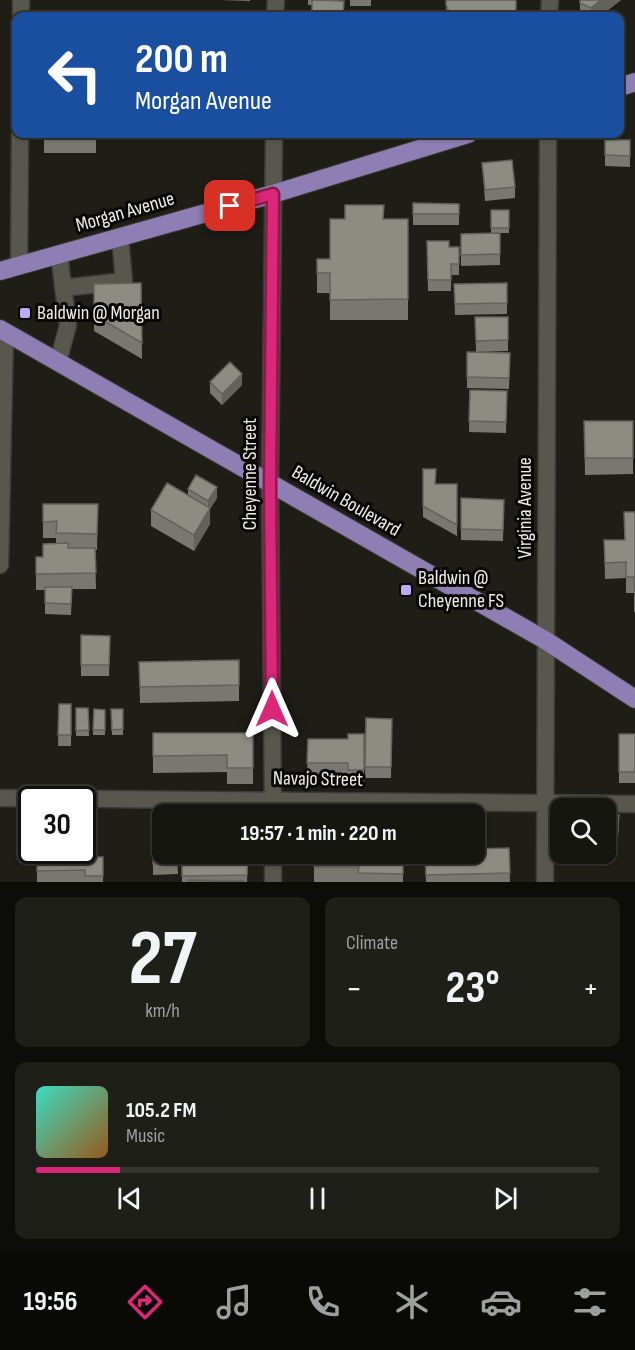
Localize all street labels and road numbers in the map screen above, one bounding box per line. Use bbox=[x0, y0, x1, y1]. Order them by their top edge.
street label: Morgan Avenue bbox=[73, 186, 177, 238]
street label: Cheyenne Street bbox=[238, 418, 262, 530]
street label: Virginia Avenue bbox=[513, 457, 537, 559]
street label: Baldwin Boulevard bbox=[287, 460, 405, 542]
street label: Navajo Street bbox=[273, 766, 363, 792]

